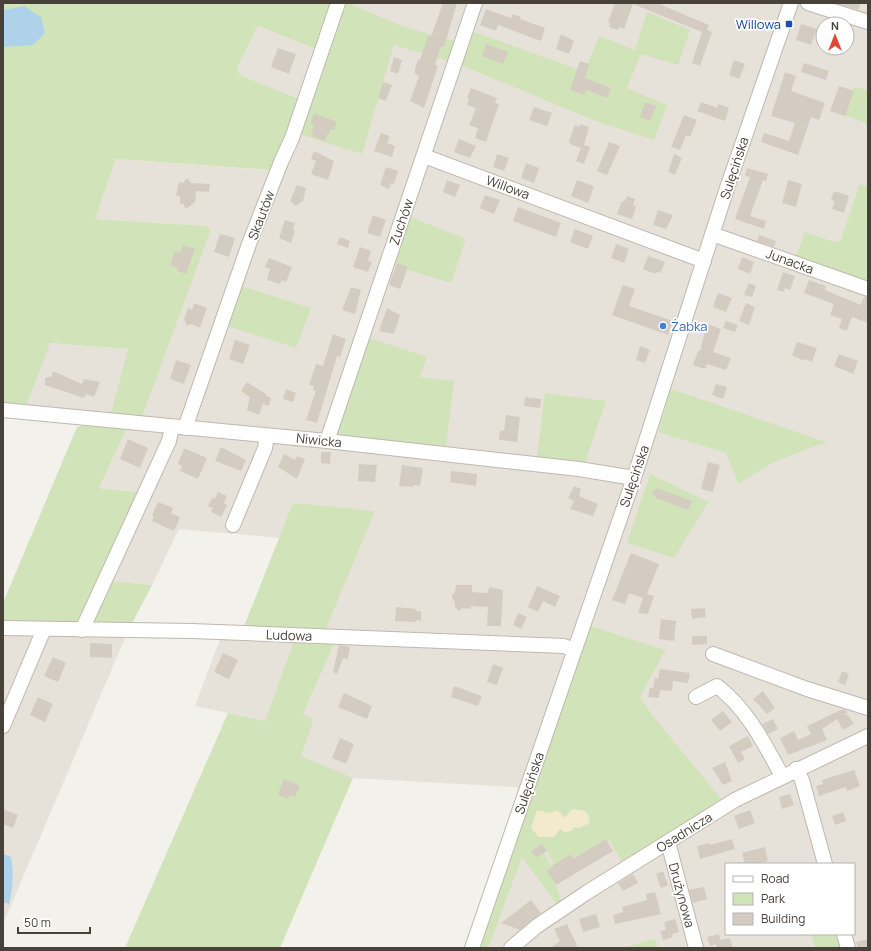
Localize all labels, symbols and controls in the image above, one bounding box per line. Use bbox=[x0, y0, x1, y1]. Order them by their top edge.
place label: Willowa bbox=[736, 15, 781, 33]
north arrow bbox=[815, 16, 855, 56]
text: N bbox=[831, 18, 839, 33]
marker: Willowa bbox=[784, 19, 794, 29]
street label: Sulęcińska bbox=[715, 134, 753, 202]
street label: Willowa bbox=[484, 171, 532, 203]
street label: Skautów bbox=[243, 188, 279, 242]
street label: Zuchów bbox=[385, 196, 417, 248]
street label: Junacka bbox=[764, 244, 816, 278]
place label: Żabka bbox=[671, 317, 708, 335]
marker: Żabka bbox=[658, 321, 668, 331]
street label: Niwicka bbox=[295, 429, 343, 451]
street label: Sulęcińska bbox=[615, 443, 653, 509]
street label: Ludowa bbox=[266, 625, 312, 645]
street label: Sulęcińska bbox=[510, 750, 548, 816]
street label: Osadnicza bbox=[653, 808, 715, 856]
street label: Drużynowa bbox=[665, 861, 699, 929]
legend bbox=[725, 863, 855, 935]
text: Road bbox=[761, 870, 789, 887]
text: Park bbox=[761, 890, 786, 907]
scale bar bbox=[18, 909, 90, 935]
text: Building bbox=[761, 910, 805, 927]
text: 50 m bbox=[24, 914, 51, 931]

